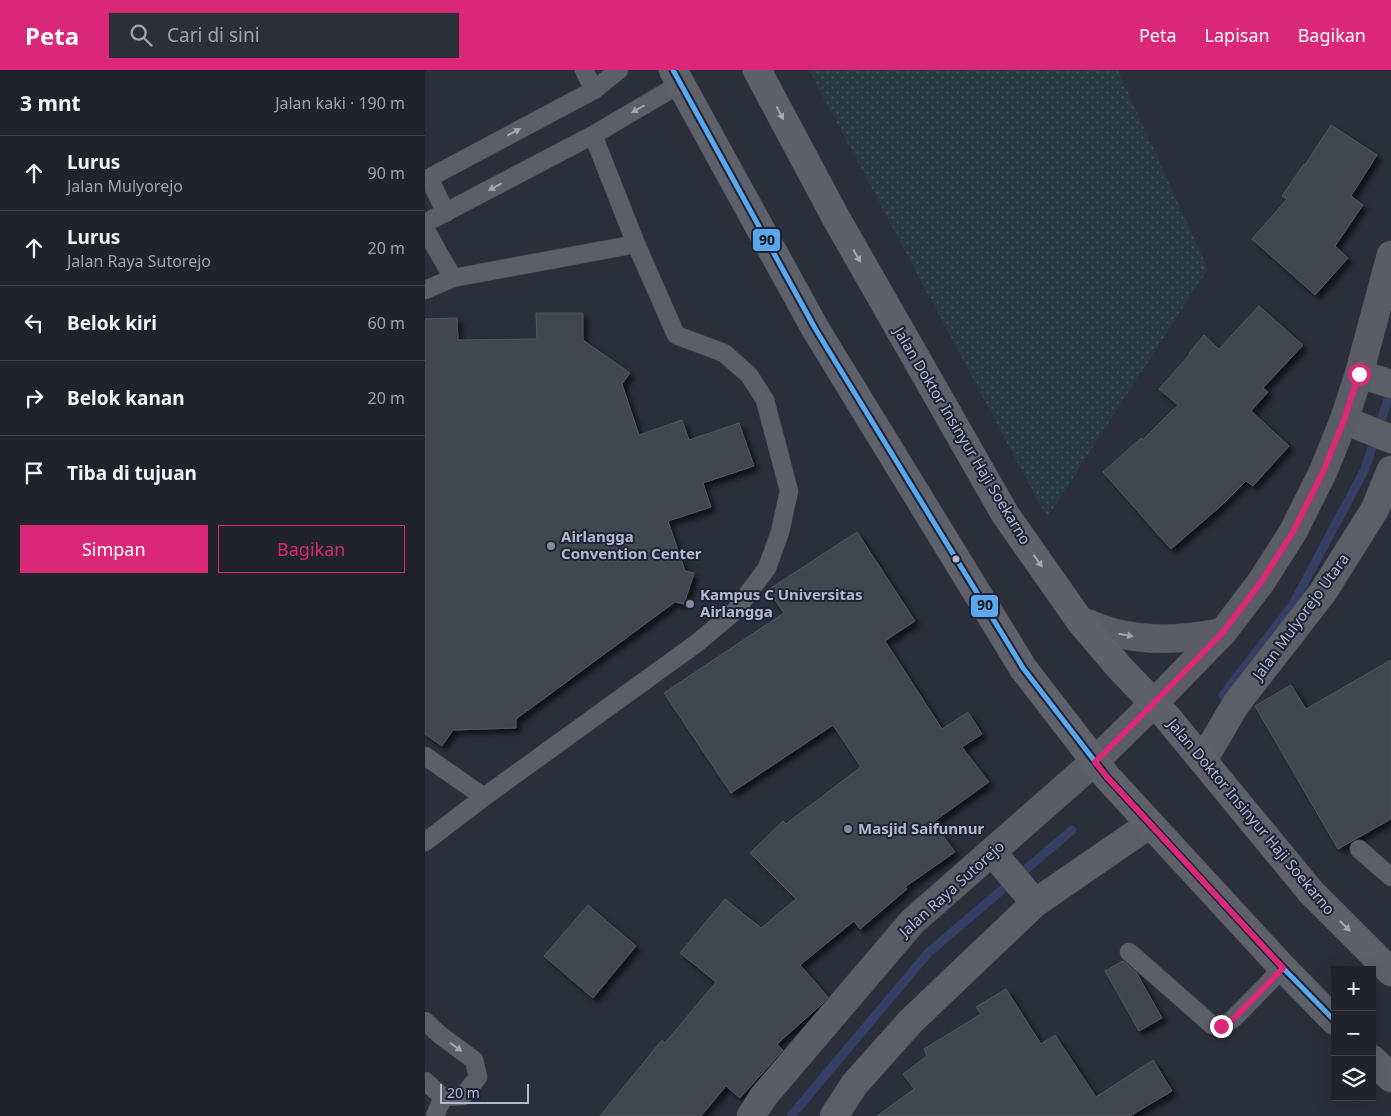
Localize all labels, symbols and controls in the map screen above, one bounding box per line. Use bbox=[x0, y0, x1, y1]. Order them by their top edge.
search box bbox=[109, 13, 459, 58]
text: Peta bbox=[25, 19, 79, 52]
icon: search bbox=[127, 21, 155, 49]
text: Cari di sini bbox=[167, 22, 260, 48]
text: Peta bbox=[1139, 23, 1177, 47]
text: Lapisan bbox=[1205, 23, 1270, 47]
text: Bagikan bbox=[1298, 23, 1366, 47]
text: 3 mnt bbox=[20, 89, 81, 117]
text: Jalan kaki · 190 m bbox=[275, 92, 405, 114]
one-way arrow bbox=[632, 105, 645, 114]
one-way arrow bbox=[775, 106, 784, 120]
one-way arrow bbox=[507, 128, 522, 136]
text: Lurus bbox=[67, 149, 120, 175]
icon: ahead bbox=[20, 159, 48, 187]
text: 90 m bbox=[368, 162, 405, 184]
text: Jalan Mulyorejo bbox=[67, 175, 183, 197]
one-way arrow bbox=[488, 183, 503, 191]
text: Lurus bbox=[67, 224, 120, 250]
line badge: 90 bbox=[752, 228, 781, 252]
text: 90 bbox=[759, 230, 775, 249]
icon: ahead bbox=[20, 234, 48, 262]
text: 20 m bbox=[368, 237, 405, 259]
one-way arrow bbox=[853, 248, 861, 263]
text: Jalan Raya Sutorejo bbox=[67, 250, 211, 272]
icon: left bbox=[20, 309, 48, 337]
text: Belok kiri bbox=[67, 310, 157, 336]
text: 60 m bbox=[368, 312, 405, 334]
street label: Jalan Doktor Insinyur Haji Soekarno bbox=[889, 321, 1036, 548]
route start bbox=[1348, 363, 1371, 386]
icon: right bbox=[20, 384, 48, 412]
text: Belok kanan bbox=[67, 385, 184, 411]
text: 20 m bbox=[368, 387, 405, 409]
icon: arrive bbox=[20, 459, 48, 487]
text: Tiba di tujuan bbox=[67, 460, 197, 486]
button: Simpan bbox=[20, 525, 208, 573]
button: Bagikan bbox=[218, 525, 405, 573]
place label: Airlangga Convention Center bbox=[561, 526, 702, 563]
marker: Airlangga Convention Center bbox=[545, 540, 557, 552]
street label: Jalan Mulyorejo Utara bbox=[1246, 549, 1353, 685]
unlabelled marker bbox=[951, 554, 961, 564]
one-way arrow bbox=[1033, 554, 1043, 568]
place label: Kampus C Universitas Airlangga bbox=[700, 584, 863, 621]
line badge: 90 bbox=[970, 594, 999, 618]
text: 90 bbox=[977, 595, 993, 614]
marker: Kampus C Universitas Airlangga bbox=[684, 598, 696, 610]
one-way arrow bbox=[1118, 632, 1134, 640]
street label: Jalan Doktor Insinyur Haji Soekarno bbox=[1162, 713, 1340, 919]
place label: Masjid Saifunnur bbox=[858, 818, 985, 838]
marker: Masjid Saifunnur bbox=[842, 823, 854, 835]
street label: Jalan Raya Sutorejo bbox=[893, 836, 1008, 942]
one-way arrow bbox=[1339, 920, 1351, 932]
map controls bbox=[1331, 966, 1376, 1101]
button: + bbox=[1331, 966, 1376, 1011]
button: − bbox=[1331, 1011, 1376, 1056]
route end bbox=[1210, 1015, 1233, 1038]
one-way arrow bbox=[449, 1042, 463, 1052]
button: layers bbox=[1331, 1056, 1376, 1101]
scale bar bbox=[440, 1081, 529, 1104]
text: 20 m bbox=[447, 1083, 480, 1102]

